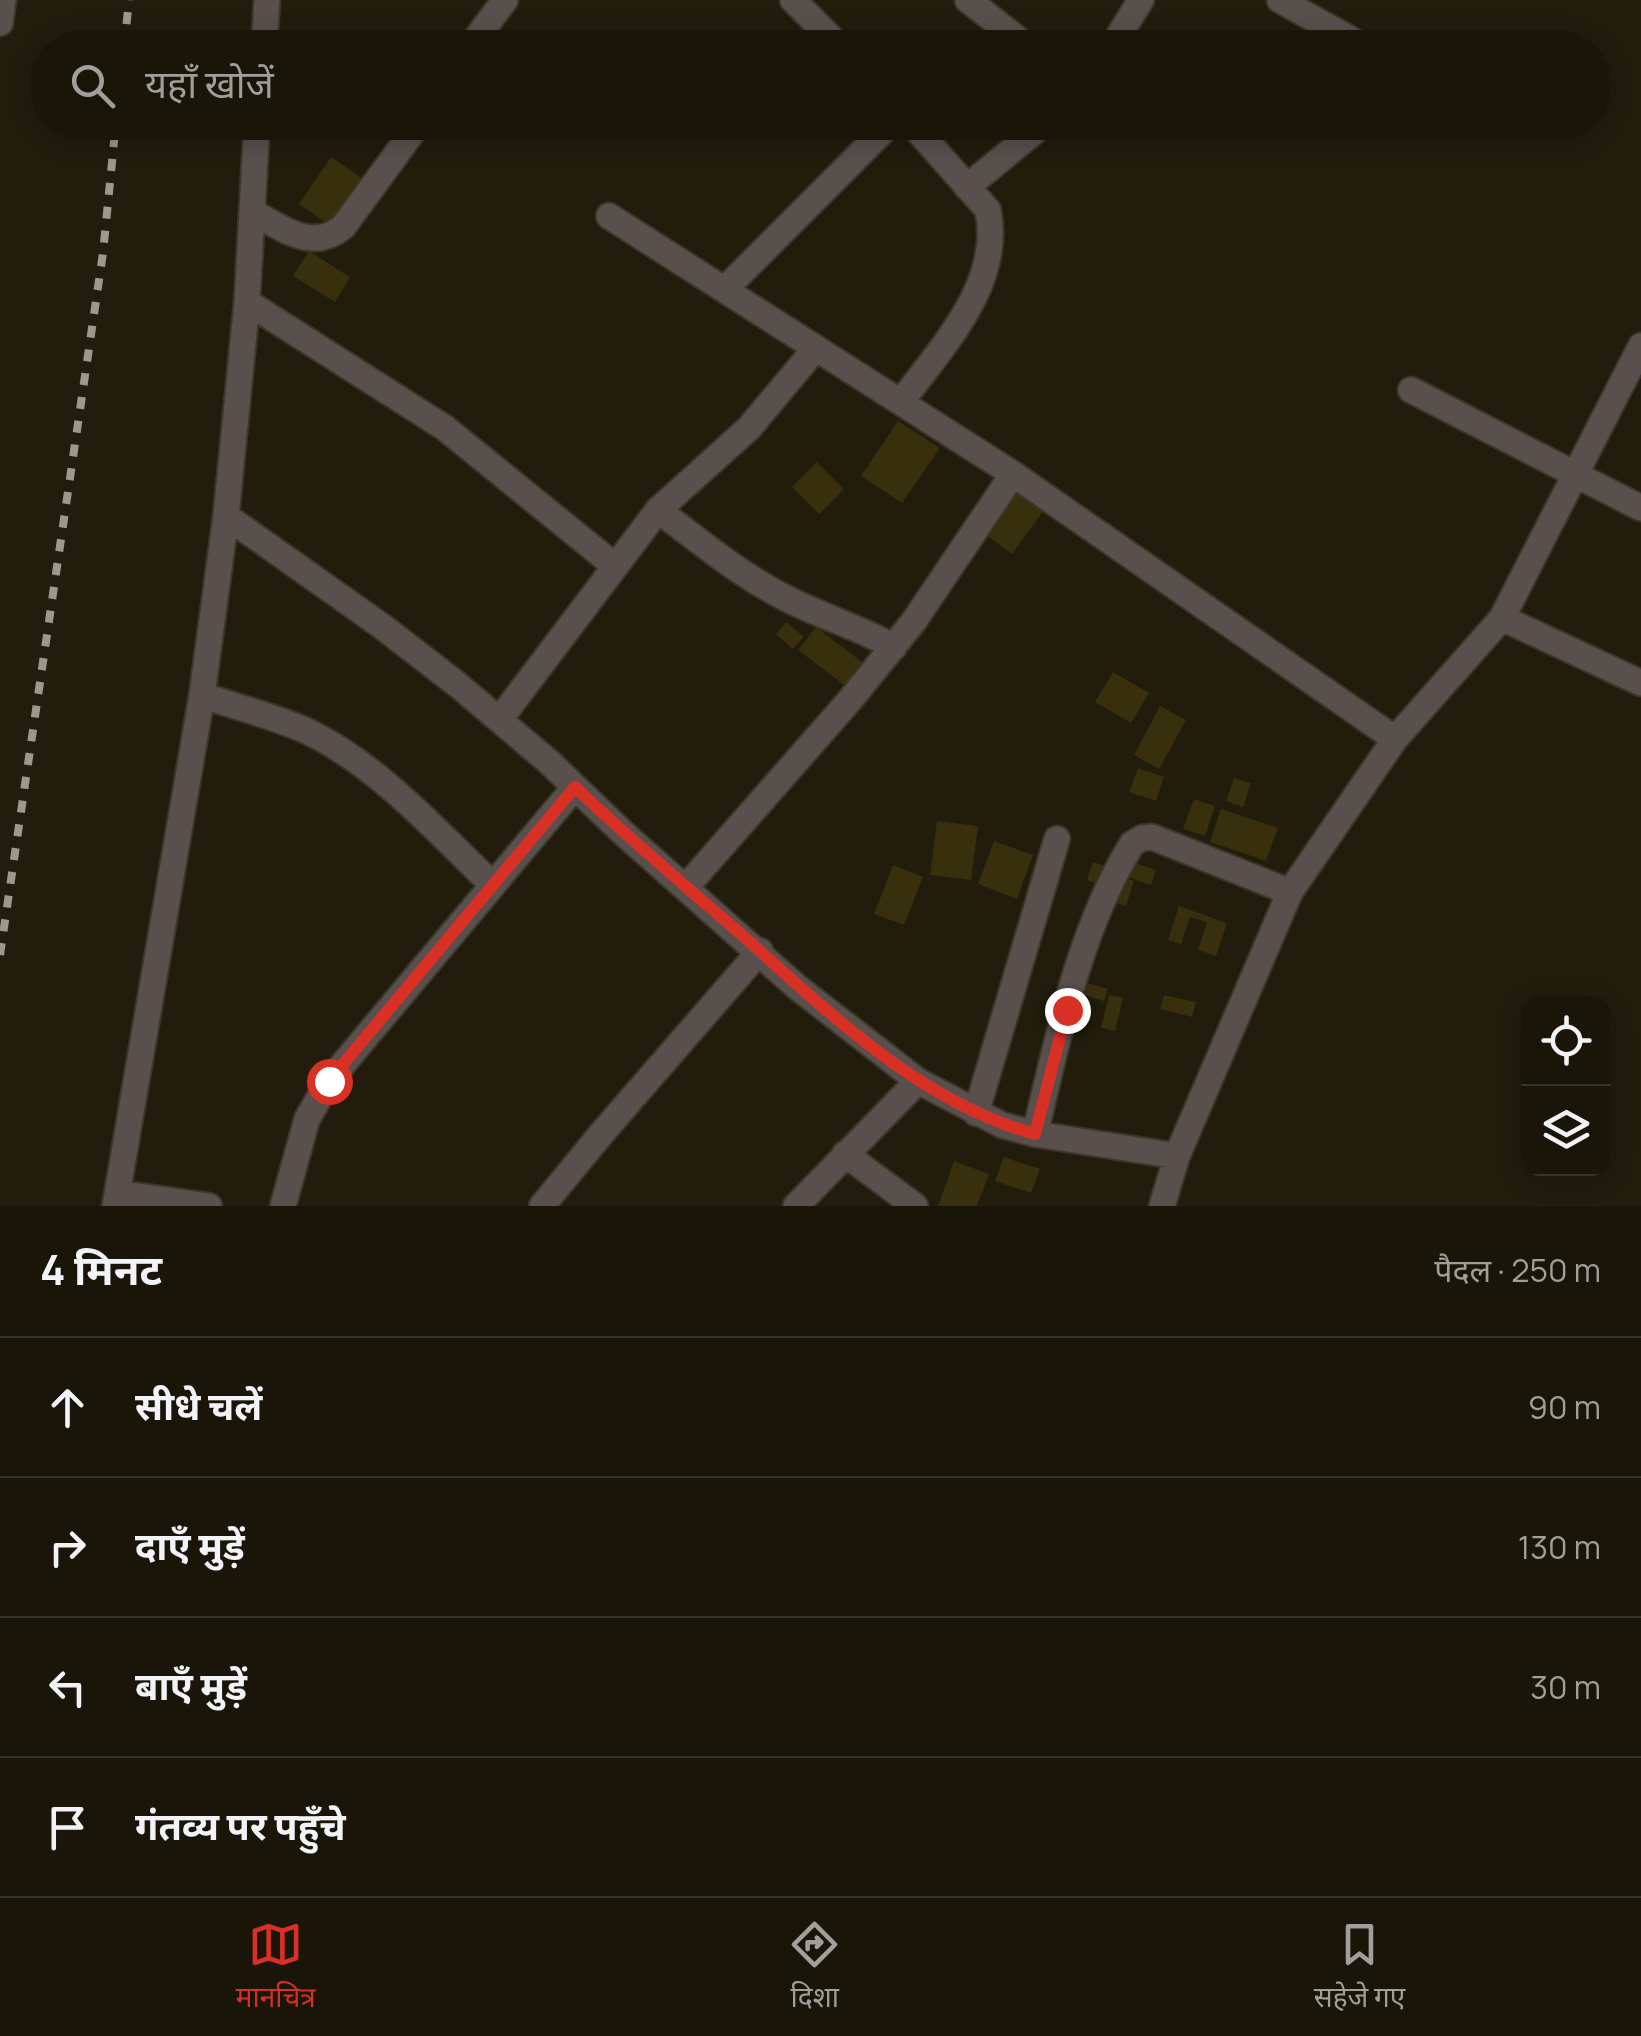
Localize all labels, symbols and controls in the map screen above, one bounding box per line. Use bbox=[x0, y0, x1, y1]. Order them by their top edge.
search box bbox=[30, 30, 1611, 140]
text: यहाँ खोजें bbox=[145, 57, 274, 109]
icon: search bbox=[65, 58, 120, 113]
route end bbox=[1045, 988, 1091, 1034]
map controls bbox=[1521, 996, 1611, 1176]
button: locate bbox=[1521, 996, 1611, 1086]
route start bbox=[307, 1059, 353, 1105]
button: layers bbox=[1521, 1086, 1611, 1176]
text: 4 मिनट bbox=[40, 1240, 162, 1298]
text: पैदल · 250 m bbox=[1434, 1248, 1601, 1292]
text: सीधे चलें bbox=[135, 1379, 262, 1431]
icon: ahead bbox=[40, 1380, 95, 1435]
text: 90 m bbox=[1528, 1385, 1601, 1429]
text: दाएँ मुड़ें bbox=[135, 1519, 245, 1571]
icon: right bbox=[40, 1520, 95, 1575]
text: 130 m bbox=[1518, 1525, 1601, 1569]
text: बाएँ मुड़ें bbox=[135, 1659, 247, 1711]
icon: left bbox=[40, 1660, 95, 1715]
text: 30 m bbox=[1530, 1665, 1601, 1709]
text: गंतव्य पर पहुँचे bbox=[135, 1799, 346, 1851]
icon: arrive bbox=[40, 1800, 95, 1855]
tab: मानचित्र bbox=[236, 1917, 316, 2018]
tab: दिशा bbox=[787, 1917, 842, 2018]
tab: सहेजे गए bbox=[1314, 1917, 1405, 2018]

